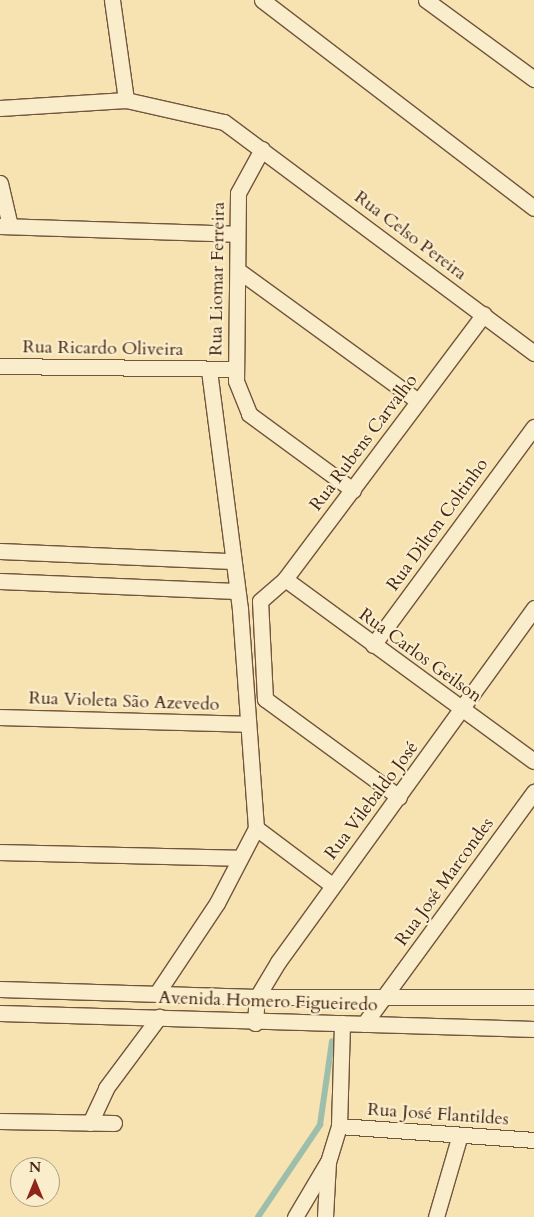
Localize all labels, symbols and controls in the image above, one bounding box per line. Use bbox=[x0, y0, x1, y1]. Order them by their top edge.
street label: Rua Celso Pereira bbox=[350, 187, 470, 285]
street label: Rua Liomar Ferreira bbox=[206, 202, 230, 356]
street label: Rua Ricardo Oliveira bbox=[22, 337, 184, 361]
street label: Rua Rubens Carvalho bbox=[306, 370, 422, 516]
street label: Rua Dilton Coltinho bbox=[383, 455, 493, 595]
street label: Rua Carlos Geilson bbox=[354, 604, 486, 708]
street label: Rua Violeta São Azevedo bbox=[28, 688, 220, 716]
street label: Rua Vilebaldo José bbox=[321, 738, 423, 864]
street label: Rua José Marcondes bbox=[391, 814, 499, 950]
street label: Avenida Homero Figueiredo bbox=[158, 987, 378, 1017]
street label: Rua José Flantildes bbox=[367, 1099, 509, 1131]
north arrow bbox=[10, 1157, 60, 1207]
text: N bbox=[29, 1158, 41, 1177]

